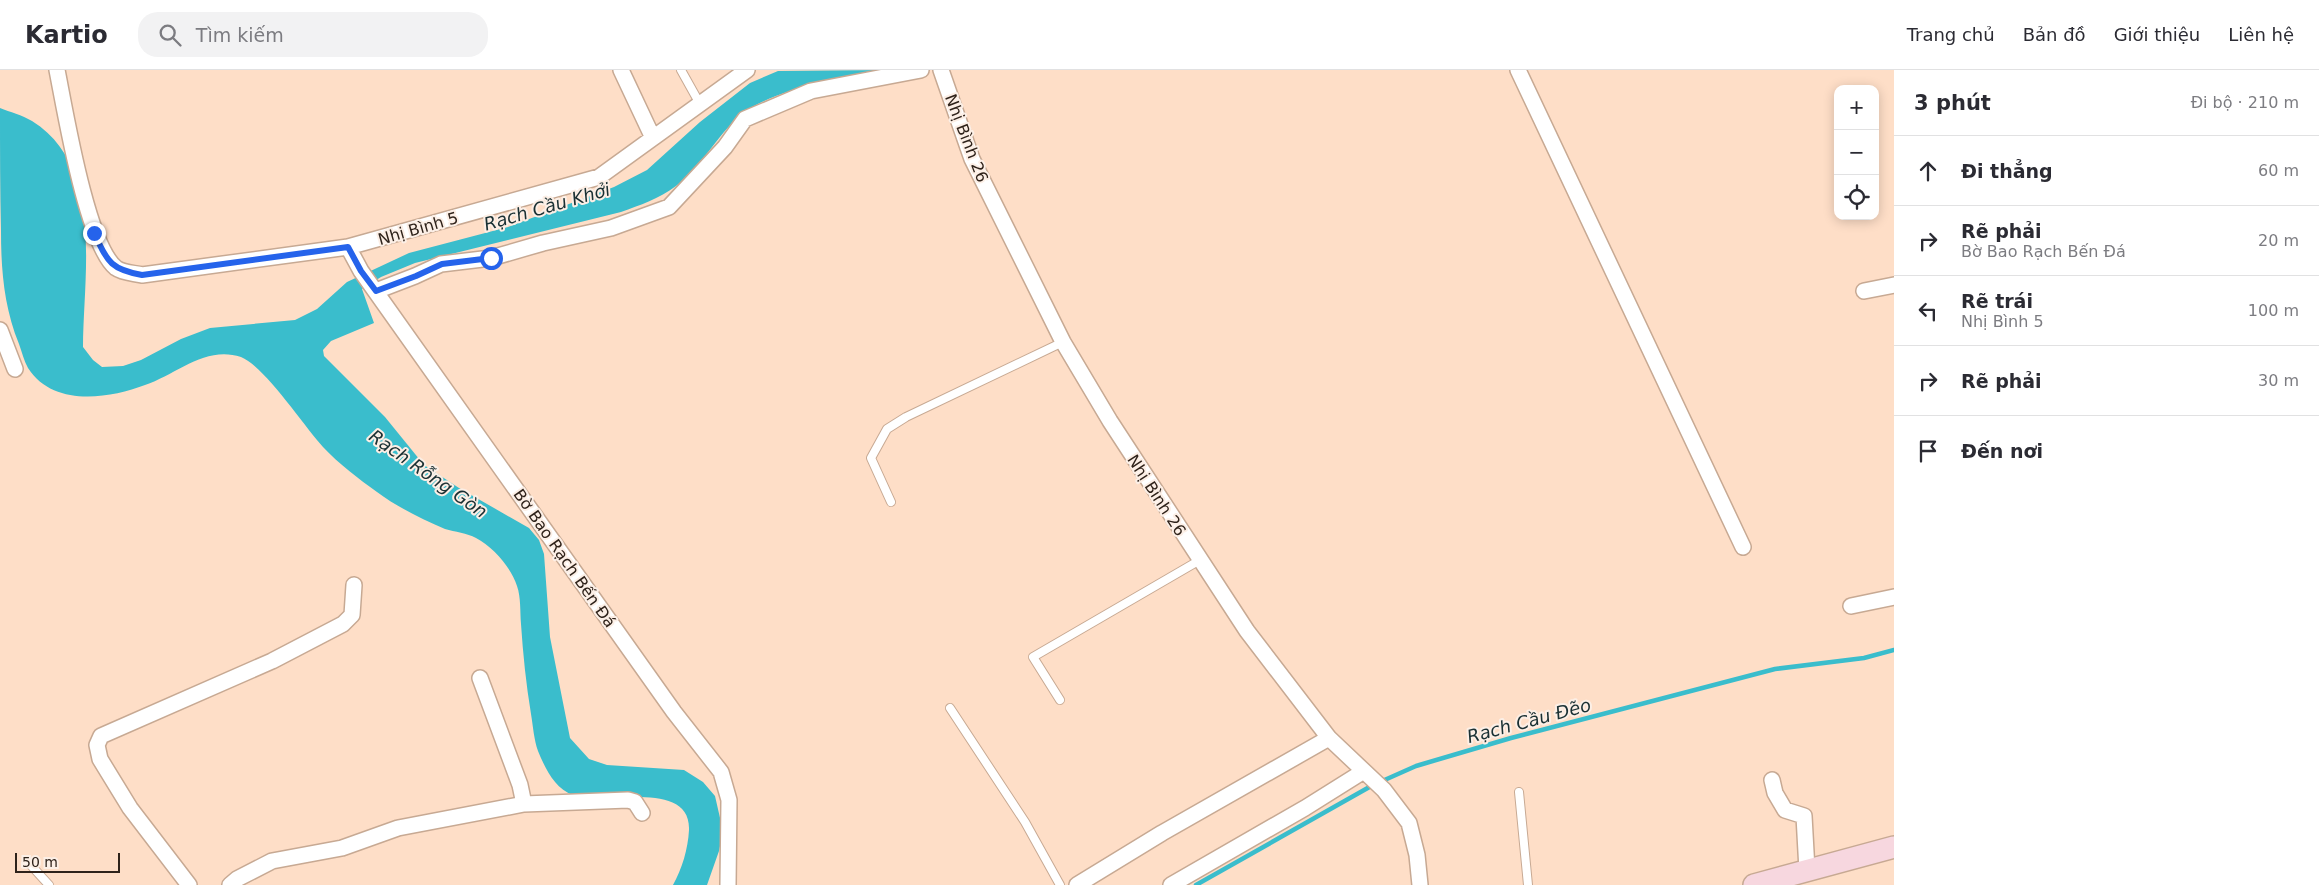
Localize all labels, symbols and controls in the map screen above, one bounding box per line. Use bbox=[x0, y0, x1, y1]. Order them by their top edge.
search box bbox=[138, 12, 488, 57]
text: Kartio bbox=[25, 21, 108, 49]
icon: search bbox=[156, 21, 184, 49]
text: Tìm kiếm bbox=[196, 24, 284, 46]
text: Trang chủ bbox=[1907, 24, 1995, 45]
text: Bản đồ bbox=[2023, 24, 2086, 45]
text: Giới thiệu bbox=[2114, 24, 2200, 45]
text: Liên hệ bbox=[2228, 24, 2294, 45]
map controls bbox=[1834, 85, 1879, 220]
button: + bbox=[1834, 85, 1879, 130]
street label: Nhị Bình 26 bbox=[941, 91, 992, 185]
text: 3 phút bbox=[1914, 91, 1991, 115]
text: Đi bộ · 210 m bbox=[2191, 93, 2299, 112]
button: − bbox=[1834, 130, 1879, 175]
icon: ahead bbox=[1914, 157, 1942, 185]
text: Đi thẳng bbox=[1961, 160, 2053, 182]
text: 60 m bbox=[2258, 161, 2299, 180]
button: locate bbox=[1834, 175, 1879, 220]
water label: Rạch Cầu Khởi bbox=[481, 178, 612, 235]
street label: Nhị Bình 5 bbox=[376, 208, 460, 249]
text: Rẽ phải bbox=[1961, 220, 2042, 242]
route end bbox=[83, 222, 106, 245]
icon: right bbox=[1914, 227, 1942, 255]
text: 20 m bbox=[2258, 231, 2299, 250]
text: Bờ Bao Rạch Bến Đá bbox=[1961, 242, 2126, 261]
route start bbox=[480, 247, 503, 270]
text: Rẽ trái bbox=[1961, 290, 2033, 312]
icon: left bbox=[1914, 297, 1942, 325]
text: 100 m bbox=[2248, 301, 2299, 320]
text: Nhị Bình 5 bbox=[1961, 312, 2044, 331]
icon: right bbox=[1914, 367, 1942, 395]
text: Rẽ phải bbox=[1961, 370, 2042, 392]
text: 30 m bbox=[2258, 371, 2299, 390]
water label: Rạch Rỗng Gòn bbox=[365, 425, 491, 522]
icon: arrive bbox=[1914, 437, 1942, 465]
text: Đến nơi bbox=[1961, 440, 2043, 462]
street label: Nhị Bình 26 bbox=[1123, 451, 1190, 539]
street label: Bờ Bao Rạch Bến Đá bbox=[510, 485, 620, 631]
water label: Rạch Cầu Đẽo bbox=[1465, 694, 1593, 747]
scale bar bbox=[15, 850, 120, 873]
text: 50 m bbox=[22, 854, 58, 870]

